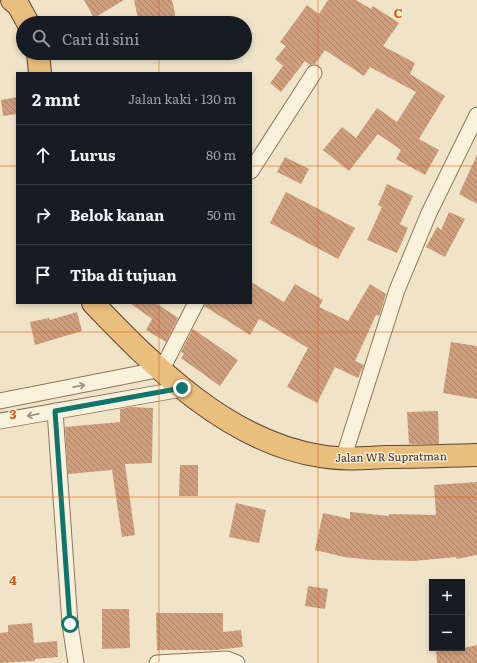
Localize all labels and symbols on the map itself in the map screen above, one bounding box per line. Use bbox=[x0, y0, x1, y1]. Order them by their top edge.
text: C bbox=[393, 3, 403, 22]
route end bbox=[173, 379, 191, 397]
one-way arrow bbox=[73, 381, 86, 389]
text: 3 bbox=[9, 404, 17, 423]
one-way arrow bbox=[27, 411, 40, 419]
street label: Jalan WR Supratman bbox=[335, 447, 447, 465]
text: 4 bbox=[9, 570, 17, 589]
route start bbox=[61, 615, 79, 633]

